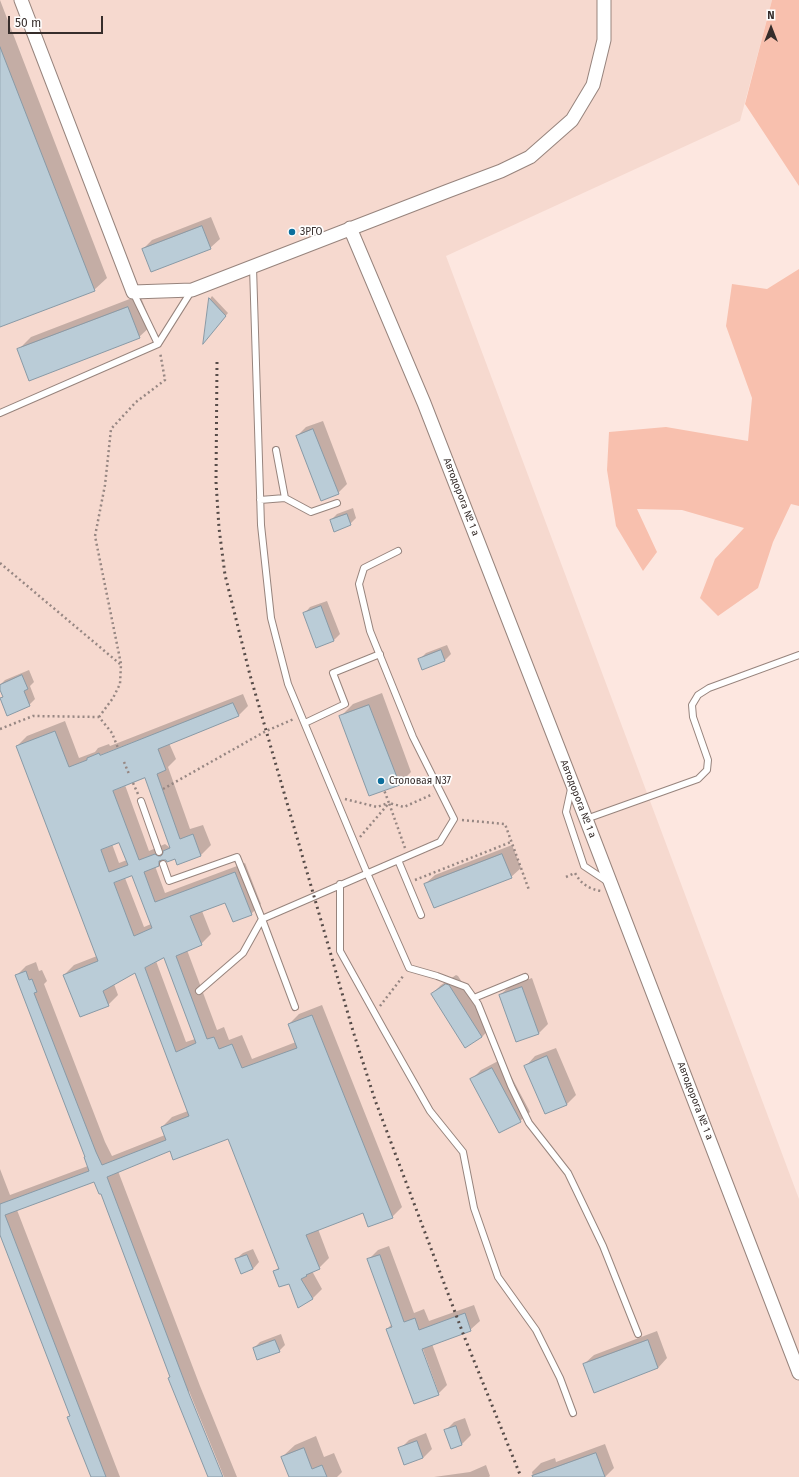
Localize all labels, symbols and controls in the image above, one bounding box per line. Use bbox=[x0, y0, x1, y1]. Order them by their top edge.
scale bar bbox=[10, 8, 105, 34]
north arrow bbox=[751, 8, 791, 48]
text: N bbox=[767, 9, 775, 22]
text: 50 m bbox=[15, 16, 41, 30]
place label: ЗРГО bbox=[300, 226, 322, 238]
marker: ЗРГО bbox=[287, 227, 297, 237]
street label: Автодорога № 1 а bbox=[441, 456, 481, 538]
street label: Автодорога № 1 а bbox=[558, 758, 598, 840]
place label: Столовая N37 bbox=[389, 775, 451, 787]
marker: Столовая N37 bbox=[376, 776, 386, 786]
street label: Автодорога № 1 а bbox=[675, 1060, 715, 1142]

